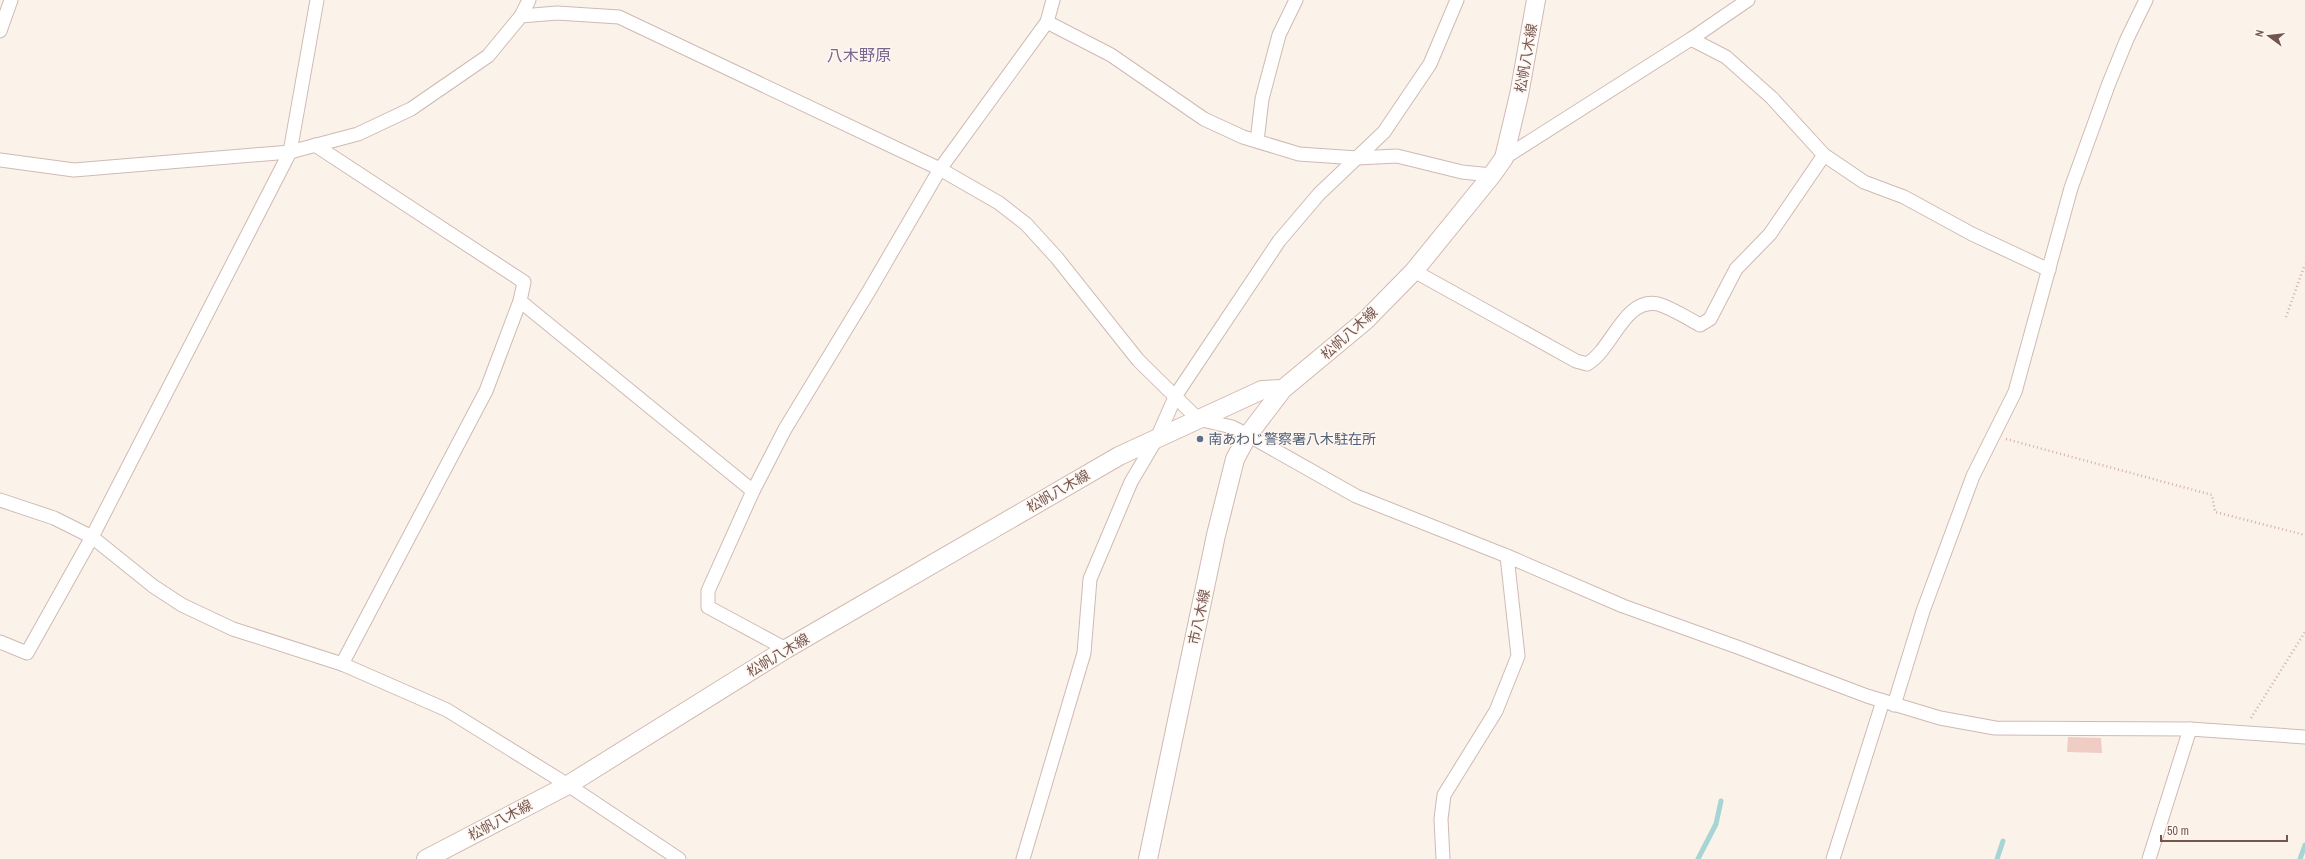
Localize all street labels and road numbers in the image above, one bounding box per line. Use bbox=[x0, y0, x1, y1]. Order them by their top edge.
street label: 松帆八木線 bbox=[1511, 22, 1541, 94]
street label: 松帆八木線 bbox=[1317, 303, 1381, 363]
street label: 松帆八木線 bbox=[1023, 466, 1093, 516]
street label: 市八木線 bbox=[1184, 588, 1214, 646]
street label: 松帆八木線 bbox=[743, 629, 813, 681]
street label: 松帆八木線 bbox=[465, 796, 535, 844]

